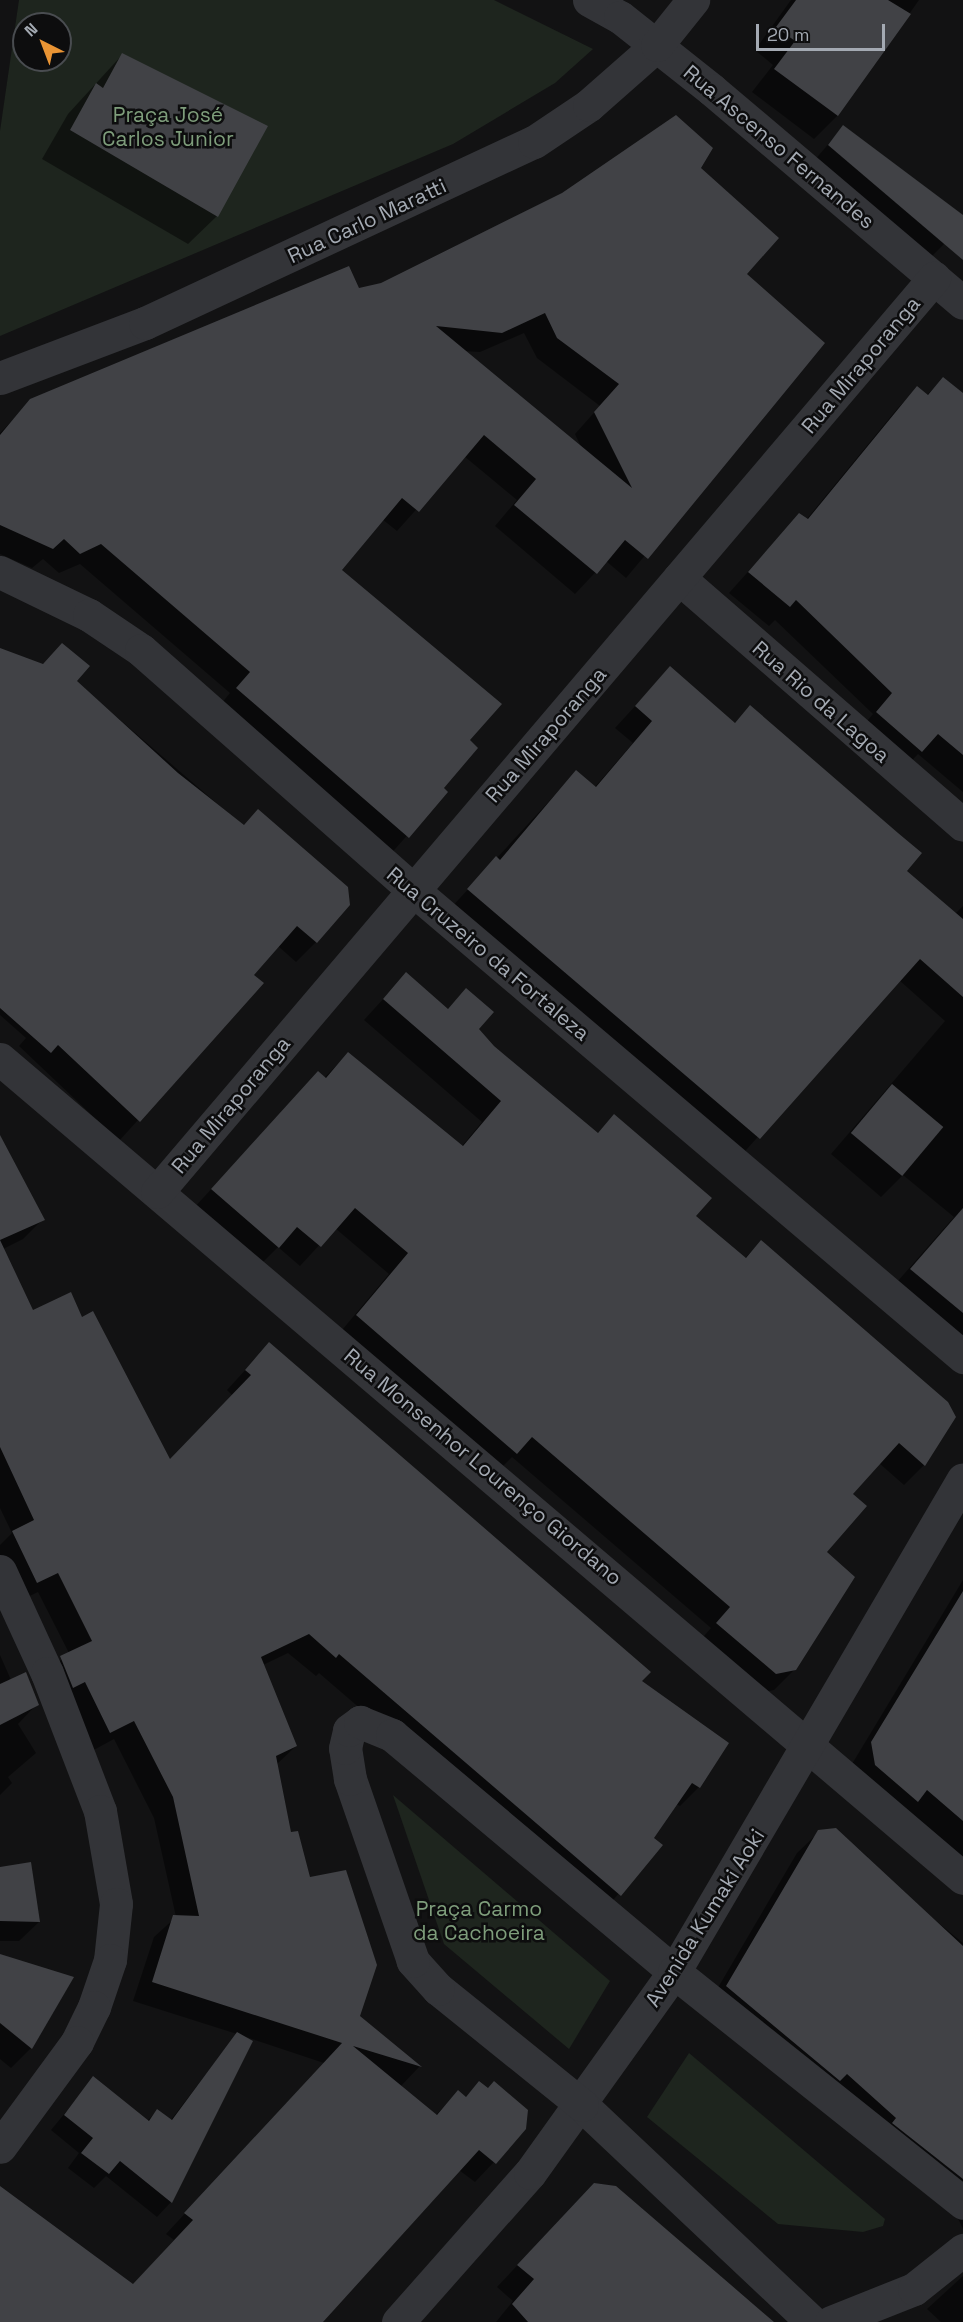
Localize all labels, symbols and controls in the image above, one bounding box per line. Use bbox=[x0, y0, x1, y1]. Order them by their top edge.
north arrow bbox=[12, 12, 72, 72]
scale bar bbox=[759, 12, 888, 50]
text: N bbox=[20, 18, 42, 41]
text: 20 m bbox=[767, 23, 810, 46]
street label: Rua Ascenso Fernandes bbox=[678, 60, 880, 234]
park label: Praça José Carlos Junior bbox=[102, 102, 234, 152]
street label: Rua Carlo Maratti bbox=[284, 173, 450, 269]
street label: Rua Miraporanga bbox=[796, 291, 926, 439]
street label: Rua Rio da Lagoa bbox=[747, 636, 895, 768]
street label: Rua Miraporanga bbox=[480, 662, 612, 808]
street label: Rua Cruzeiro da Fortaleza bbox=[382, 862, 594, 1046]
street label: Rua Miraporanga bbox=[166, 1031, 296, 1179]
street label: Rua Monsenhor Lourenço Giordano bbox=[339, 1343, 627, 1591]
street label: Avenida Kumaki Aoki bbox=[640, 1824, 770, 2012]
park label: Praça Carmo da Cachoeira bbox=[413, 1896, 545, 1946]

